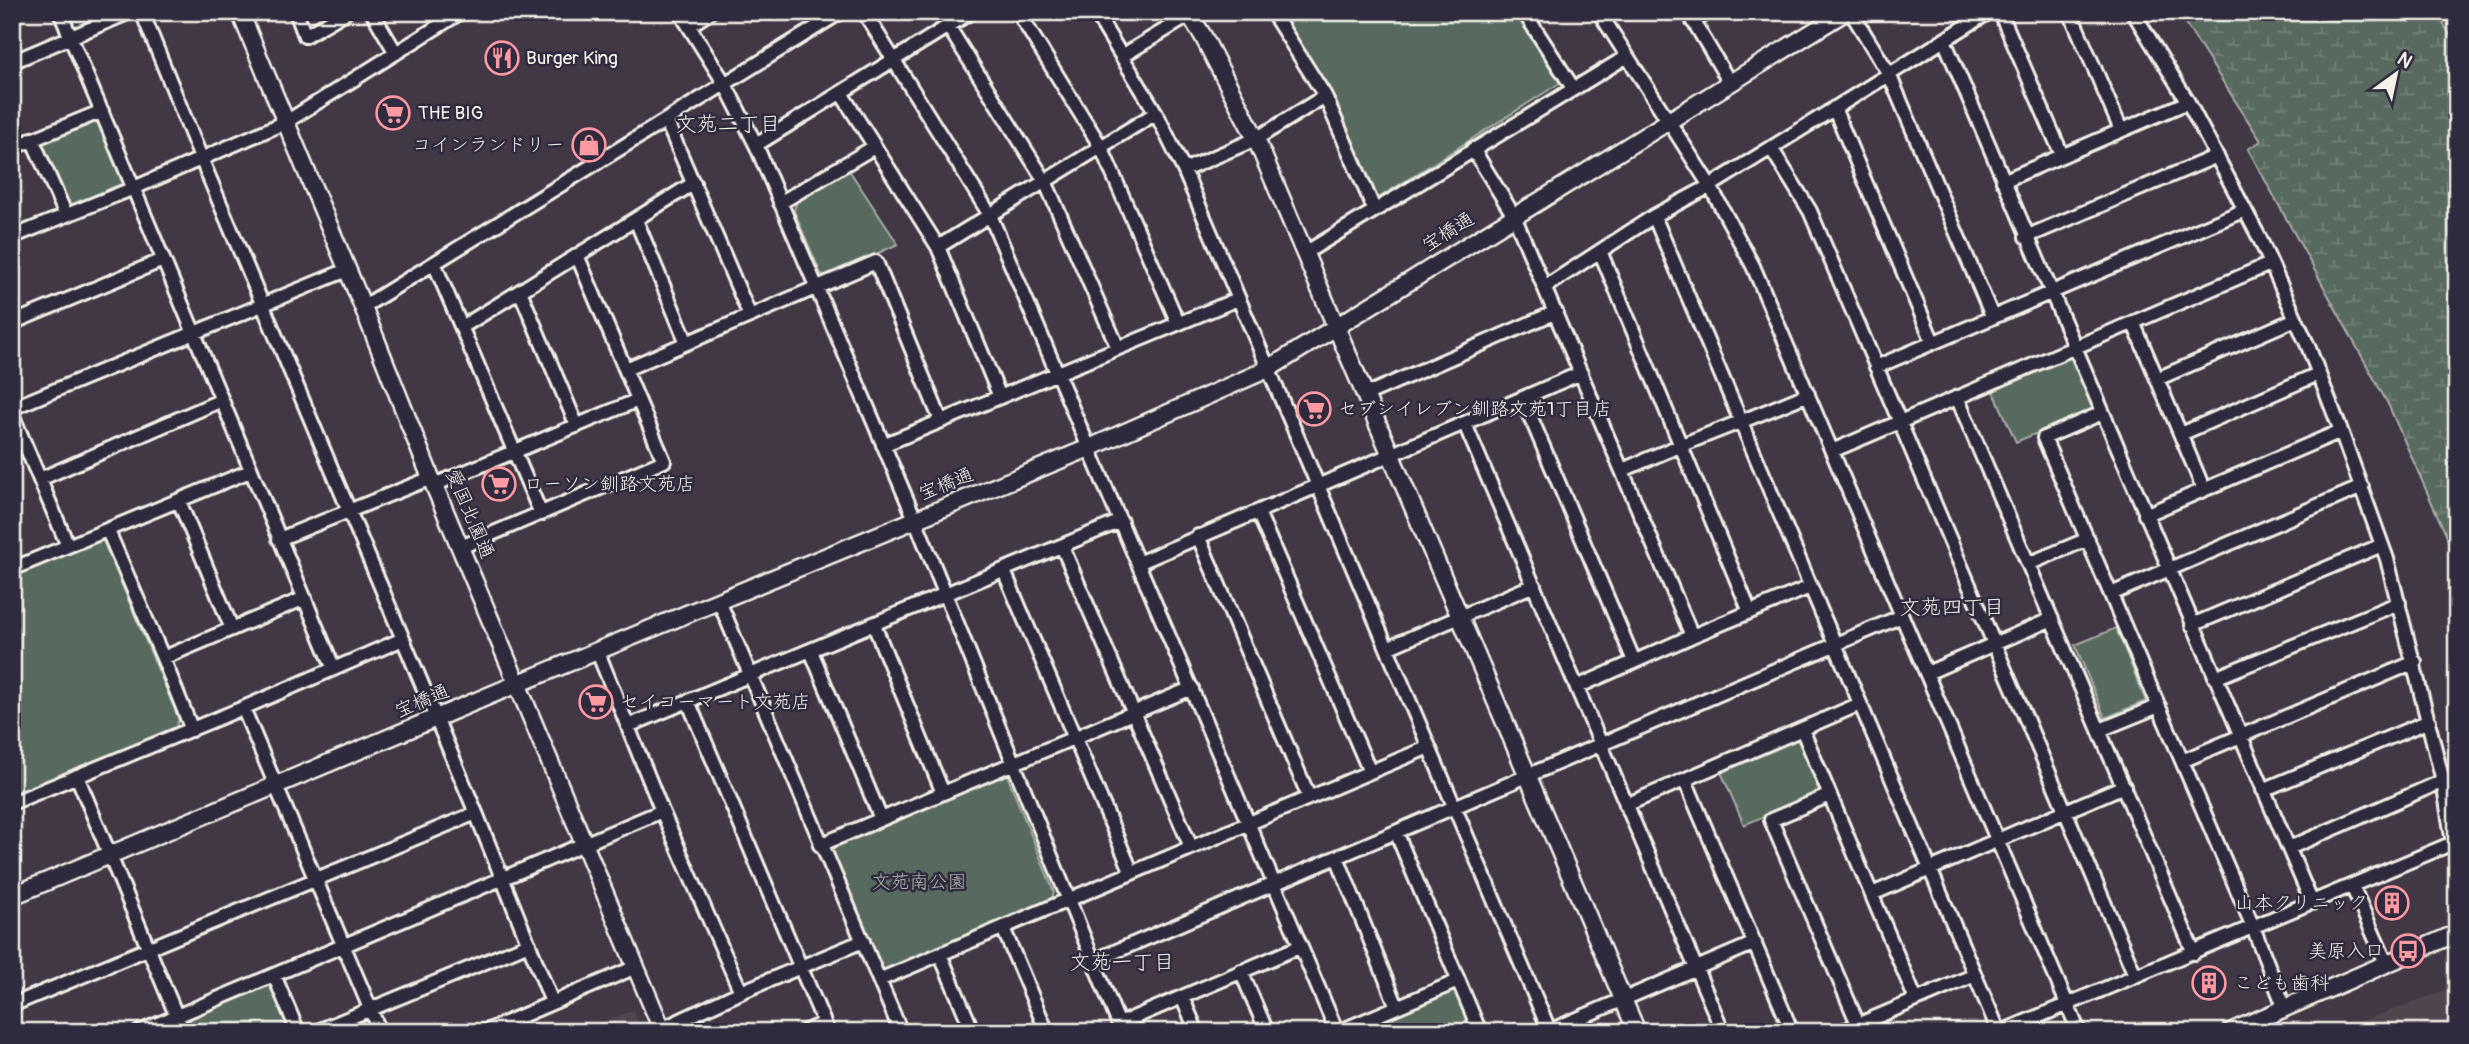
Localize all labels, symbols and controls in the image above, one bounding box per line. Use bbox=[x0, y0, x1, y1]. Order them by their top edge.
north arrow bbox=[2360, 38, 2430, 108]
restaurant icon: Burger King bbox=[483, 39, 521, 77]
place label: Burger King bbox=[526, 46, 618, 70]
text: N bbox=[2393, 47, 2417, 74]
supermarket icon: THE BIG bbox=[374, 94, 412, 132]
place label: THE BIG bbox=[418, 101, 483, 125]
district label: 文苑二丁目 bbox=[676, 111, 781, 138]
shop icon: コインランドリー bbox=[570, 126, 608, 164]
place label: コインランドリー bbox=[412, 133, 564, 157]
street label: 宝橋通 bbox=[1417, 207, 1479, 257]
supermarket icon: セブンイレブン釧路文苑1丁目店 bbox=[1295, 390, 1333, 428]
place label: セブンイレブン釧路文苑1丁目店 bbox=[1338, 397, 1611, 421]
street label: 宝橋通 bbox=[915, 462, 977, 506]
supermarket icon: ローソン釧路文苑店 bbox=[480, 465, 518, 503]
street label: 愛国北園通 bbox=[440, 466, 500, 562]
place label: ローソン釧路文苑店 bbox=[524, 472, 695, 496]
district label: 文苑四丁目 bbox=[1900, 594, 2005, 621]
street label: 宝橋通 bbox=[391, 679, 453, 723]
supermarket icon: セイコーマート文苑店 bbox=[577, 683, 615, 721]
place label: セイコーマート文苑店 bbox=[620, 690, 810, 714]
park label: 文苑南公園 bbox=[871, 870, 967, 894]
building icon: 山本クリニック bbox=[2373, 884, 2411, 922]
place label: 山本クリニック bbox=[2235, 891, 2368, 915]
bus stop icon: 美原入口 bbox=[2389, 932, 2427, 970]
place label: 美原入口 bbox=[2308, 939, 2384, 963]
district label: 文苑一丁目 bbox=[1070, 949, 1175, 976]
building icon: こども歯科 bbox=[2190, 964, 2228, 1002]
place label: こども歯科 bbox=[2234, 971, 2329, 995]

